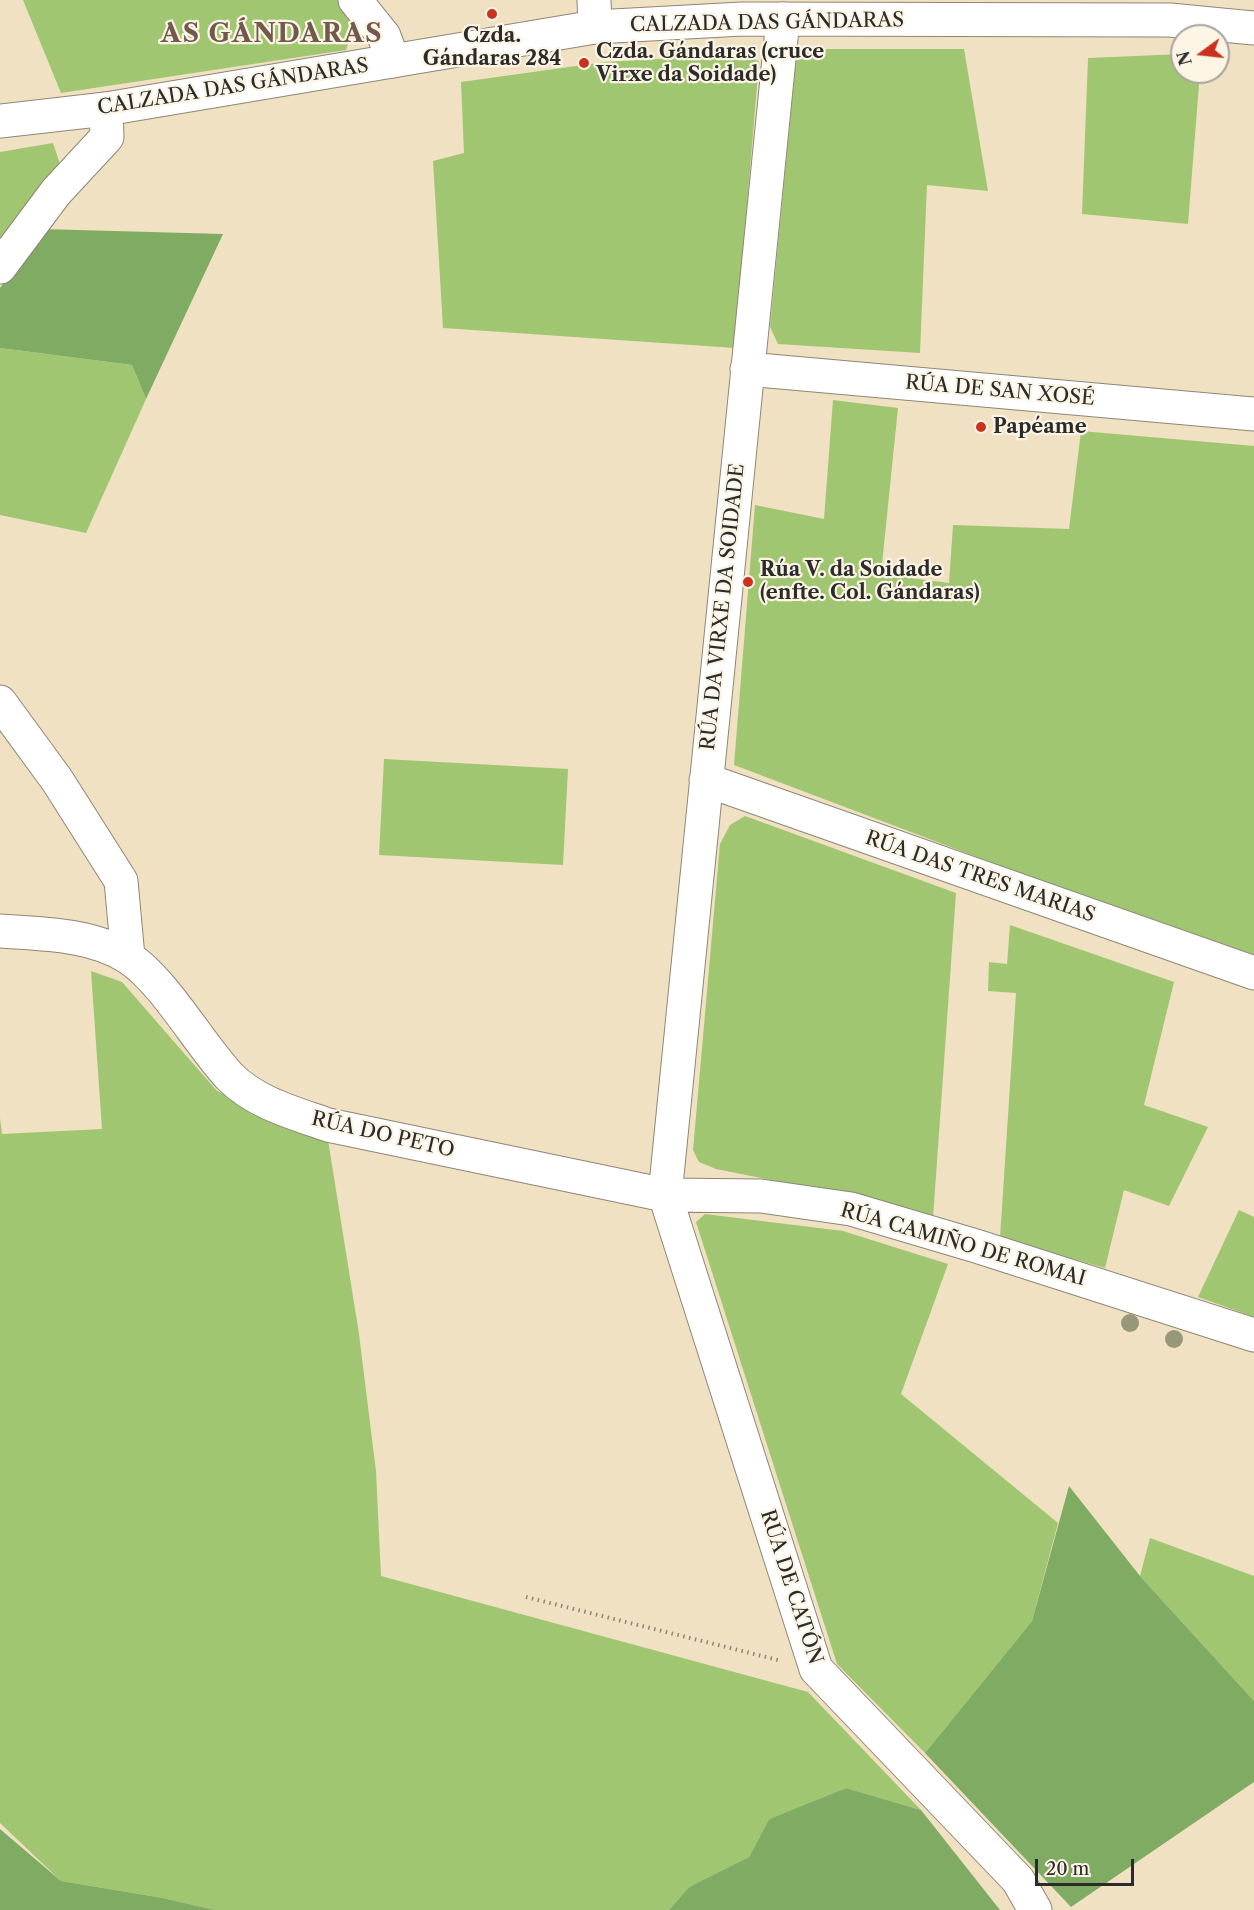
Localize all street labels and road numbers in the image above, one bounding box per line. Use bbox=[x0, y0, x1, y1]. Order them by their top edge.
street label: CALZADA DAS GÁNDARAS bbox=[630, 9, 904, 37]
street label: CALZADA DAS GÁNDARAS bbox=[96, 54, 370, 120]
street label: RÚA DE SAN XOSÉ bbox=[904, 371, 1096, 411]
street label: RÚA DA VIRXE DA SOIDADE bbox=[696, 462, 750, 752]
street label: RÚA DAS TRES MARIAS bbox=[862, 826, 1098, 928]
street label: RÚA DO PETO bbox=[309, 1107, 457, 1163]
street label: RÚA CAMIÑO DE ROMAI bbox=[838, 1198, 1088, 1292]
street label: RÚA DE CATÓN bbox=[755, 1507, 827, 1667]

